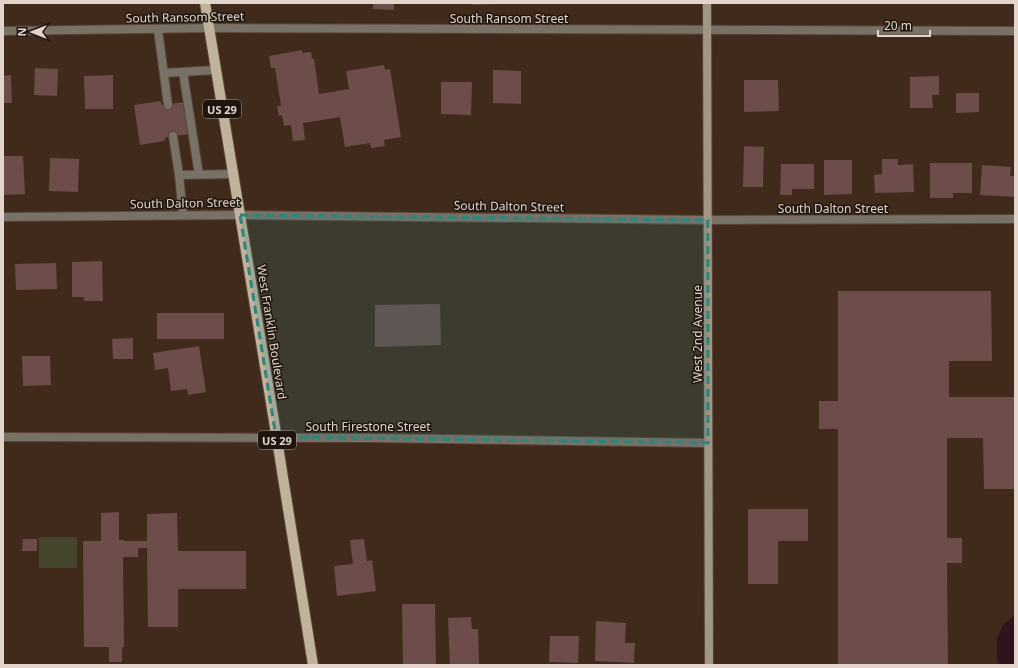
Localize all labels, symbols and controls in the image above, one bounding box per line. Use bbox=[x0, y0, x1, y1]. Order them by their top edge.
street label: South Ransom Street bbox=[126, 7, 245, 27]
street label: South Ransom Street bbox=[450, 10, 569, 27]
north arrow bbox=[12, 12, 52, 52]
scale bar bbox=[878, 12, 930, 38]
text: 20 m bbox=[884, 17, 912, 34]
text: N bbox=[14, 28, 29, 36]
road number: US 29 bbox=[203, 100, 241, 118]
street label: South Dalton Street bbox=[130, 194, 241, 212]
street label: South Dalton Street bbox=[454, 197, 565, 215]
street label: South Dalton Street bbox=[778, 200, 889, 217]
street label: West Franklin Boulevard bbox=[253, 263, 291, 401]
street label: West 2nd Avenue bbox=[689, 285, 706, 383]
street label: South Firestone Street bbox=[305, 418, 431, 435]
road number: US 29 bbox=[258, 431, 296, 449]

